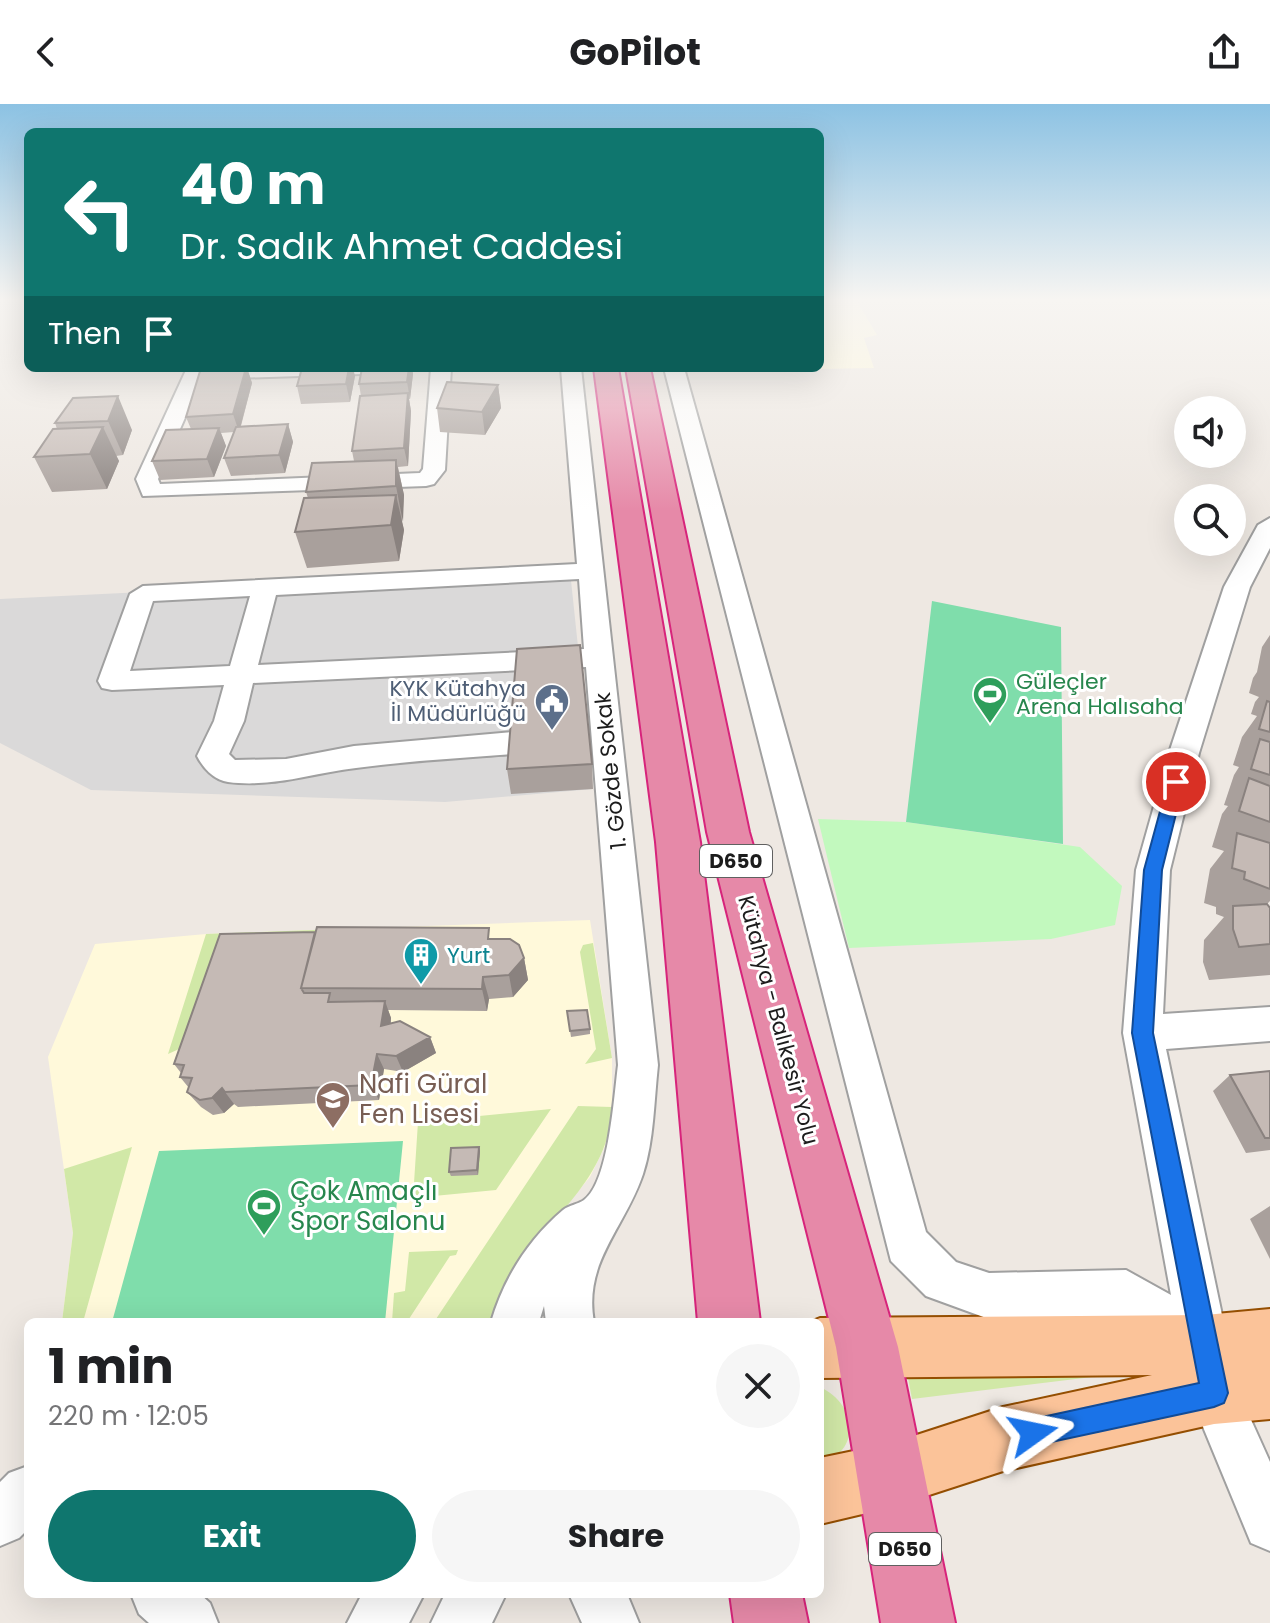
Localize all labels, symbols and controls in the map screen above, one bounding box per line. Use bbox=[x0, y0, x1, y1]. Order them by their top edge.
text: GoPilot bbox=[569, 27, 701, 78]
icon: back bbox=[24, 30, 68, 74]
icon: share bbox=[1202, 30, 1246, 74]
text: 40 m bbox=[180, 145, 326, 224]
icon: left bbox=[48, 160, 152, 264]
text: Dr. Sadık Ahmet Caddesi bbox=[180, 221, 623, 272]
text: Then bbox=[48, 312, 121, 355]
icon: arrive bbox=[137, 312, 181, 356]
map controls bbox=[1174, 396, 1246, 556]
button: sound bbox=[1174, 396, 1246, 468]
button: search bbox=[1174, 484, 1246, 556]
place label: Güleçler Arena Halısaha bbox=[1016, 666, 1184, 722]
place label: KYK Kütahya İl Müdürlüğü bbox=[389, 673, 526, 729]
sports icon: Güleçler Arena Halısaha bbox=[971, 675, 1009, 725]
public building icon: KYK Kütahya İl Müdürlüğü bbox=[533, 682, 571, 732]
street label: 1. Gözde Sokak bbox=[587, 690, 634, 851]
pin bbox=[1142, 748, 1210, 816]
icon: arrive bbox=[1154, 760, 1198, 804]
road number: D650 bbox=[700, 845, 772, 877]
street label: Kütahya - Balıkesir Yolu bbox=[730, 892, 827, 1148]
building icon: Yurt bbox=[402, 936, 440, 986]
place label: Yurt bbox=[447, 940, 490, 971]
place label: Nafi Güral Fen Lisesi bbox=[359, 1066, 487, 1132]
school or university icon: Nafi Güral Fen Lisesi bbox=[314, 1080, 352, 1130]
place label: Çok Amaçlı Spor Salonu bbox=[290, 1173, 445, 1239]
sports icon: Çok Amaçlı Spor Salonu bbox=[245, 1187, 283, 1237]
text: 1 min bbox=[48, 1333, 174, 1400]
button: close bbox=[716, 1344, 800, 1428]
position arrow bbox=[991, 1391, 1075, 1475]
text: 220 m · 12:05 bbox=[48, 1398, 209, 1434]
button: Exit bbox=[48, 1490, 416, 1582]
button: Share bbox=[432, 1490, 800, 1582]
road number: D650 bbox=[869, 1533, 941, 1565]

